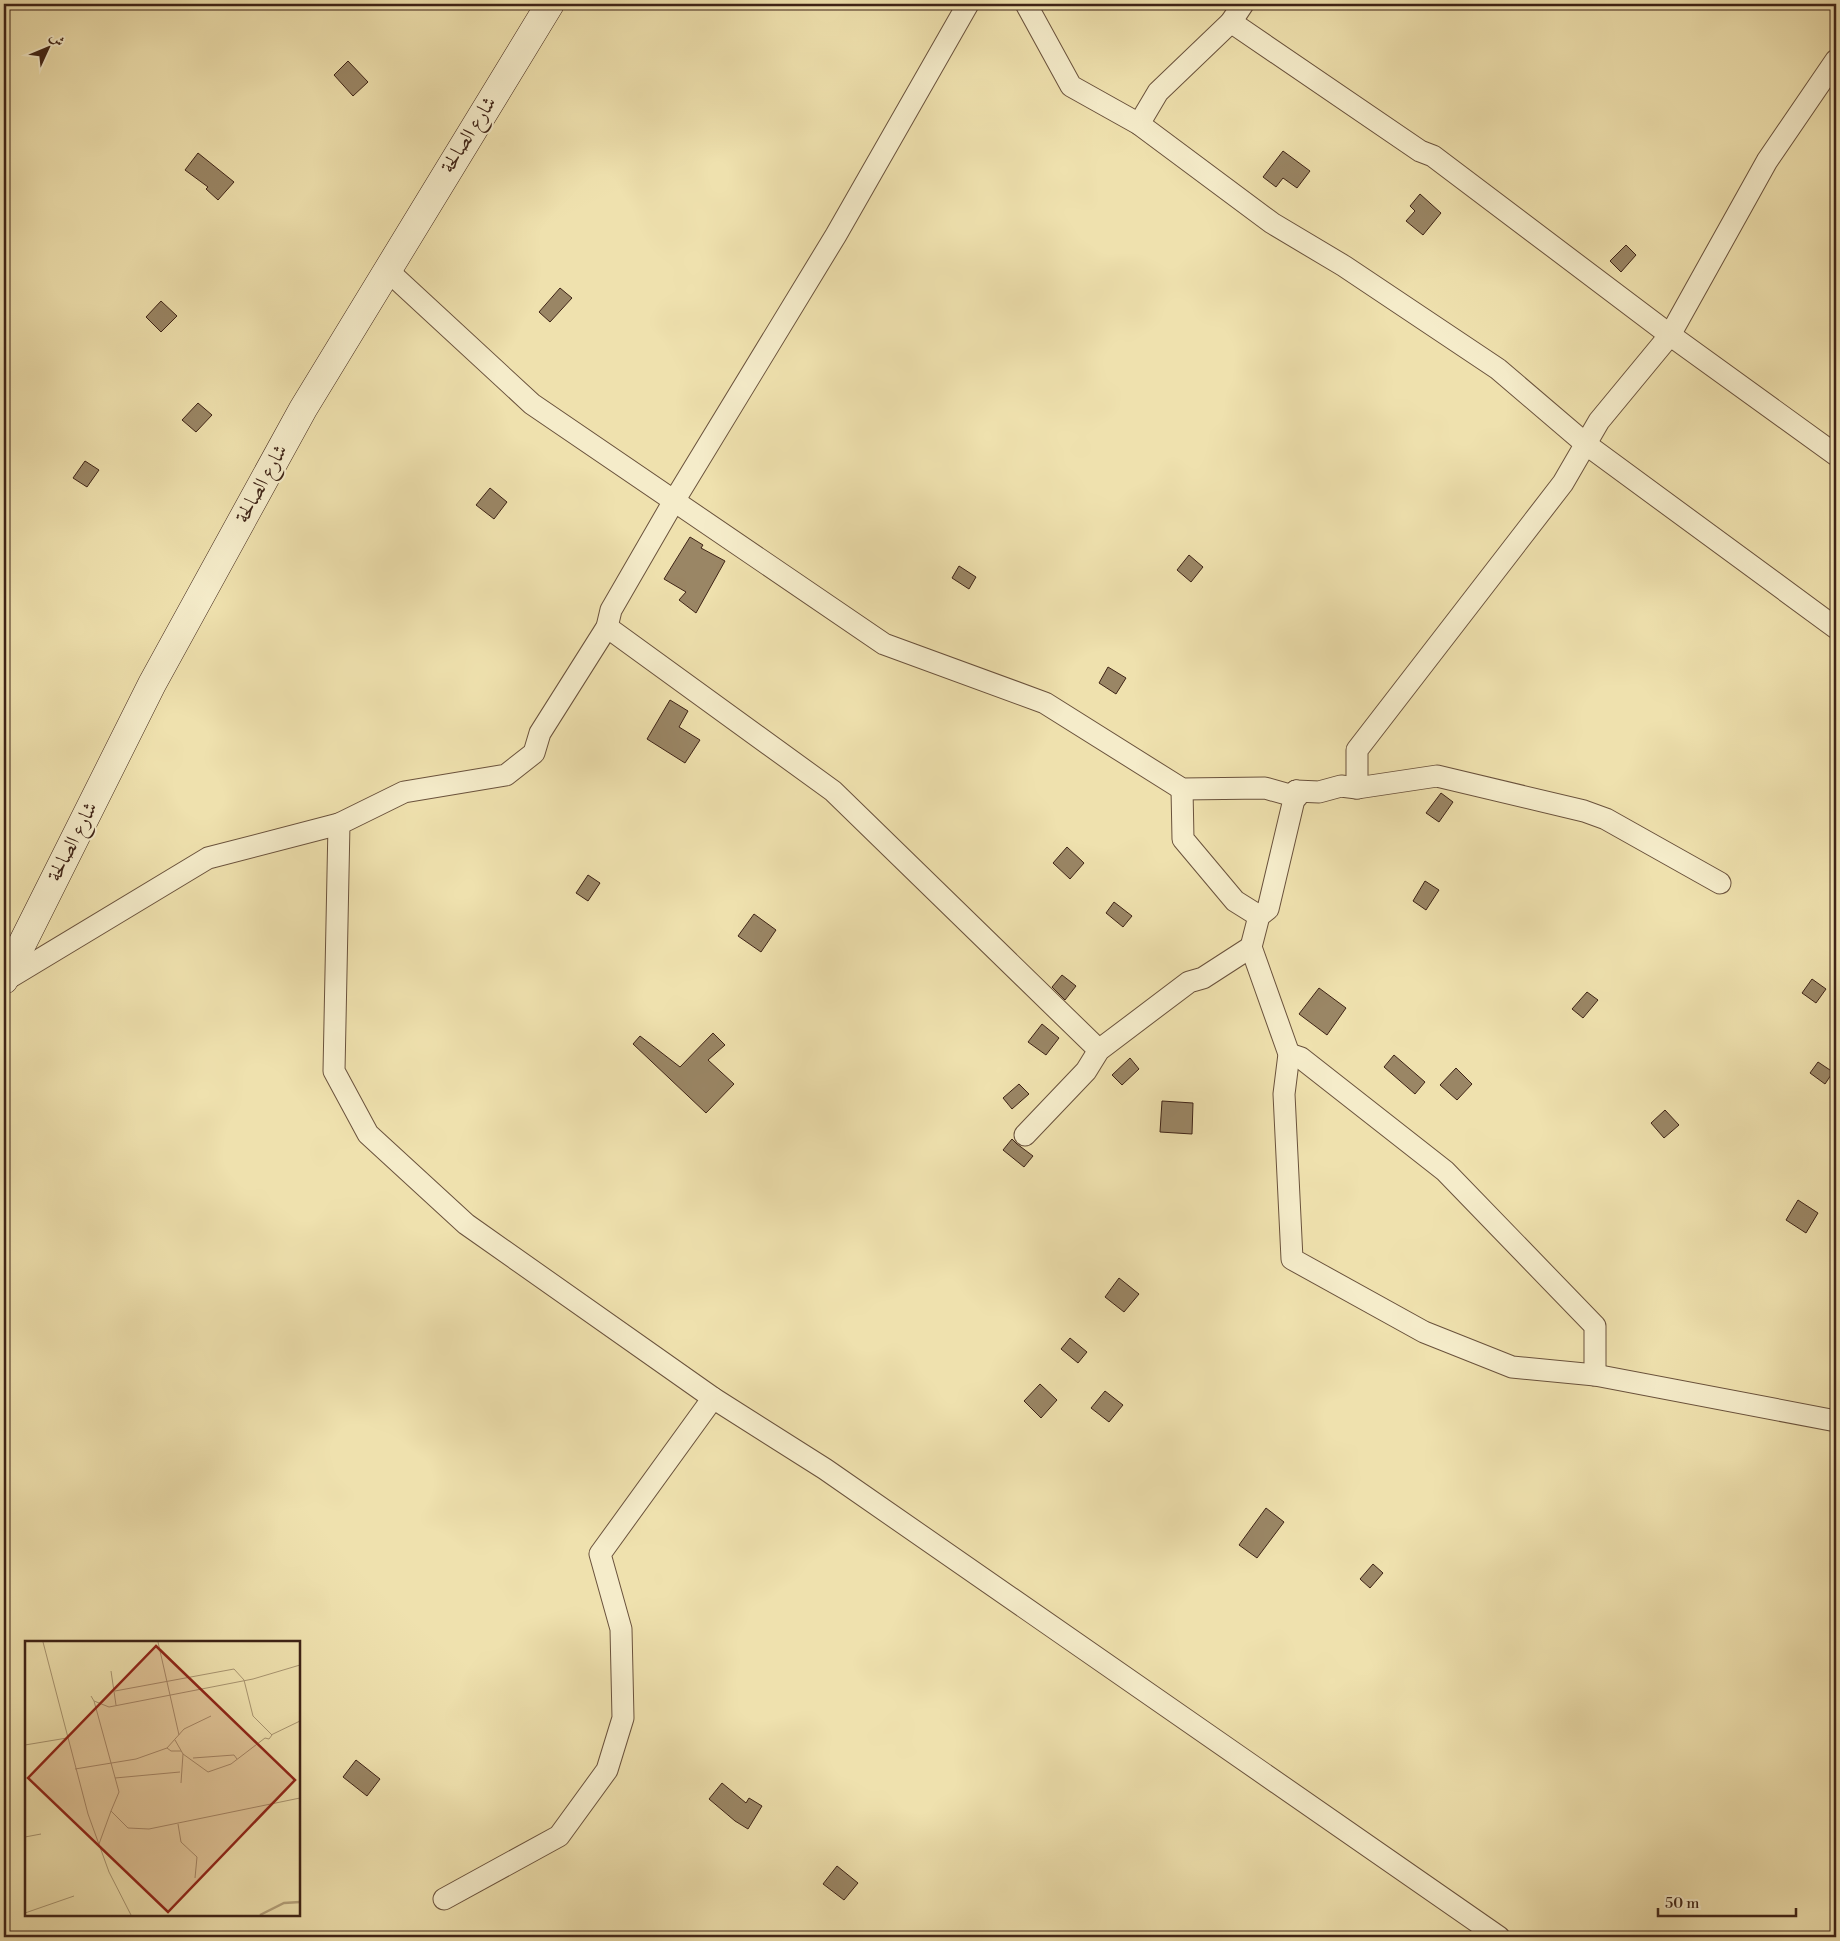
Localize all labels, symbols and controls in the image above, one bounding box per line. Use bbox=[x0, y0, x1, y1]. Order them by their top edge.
north arrow bbox=[22, 22, 72, 72]
text: ش bbox=[45, 28, 68, 51]
street label: شارع الصالحة bbox=[436, 92, 506, 180]
street label: شارع الصالحة bbox=[230, 440, 297, 530]
street label: شارع الصالحة bbox=[42, 798, 107, 888]
inset map bbox=[25, 1641, 300, 1916]
scale bar bbox=[1658, 1886, 1795, 1918]
text: 50 m bbox=[1665, 1894, 1699, 1913]

